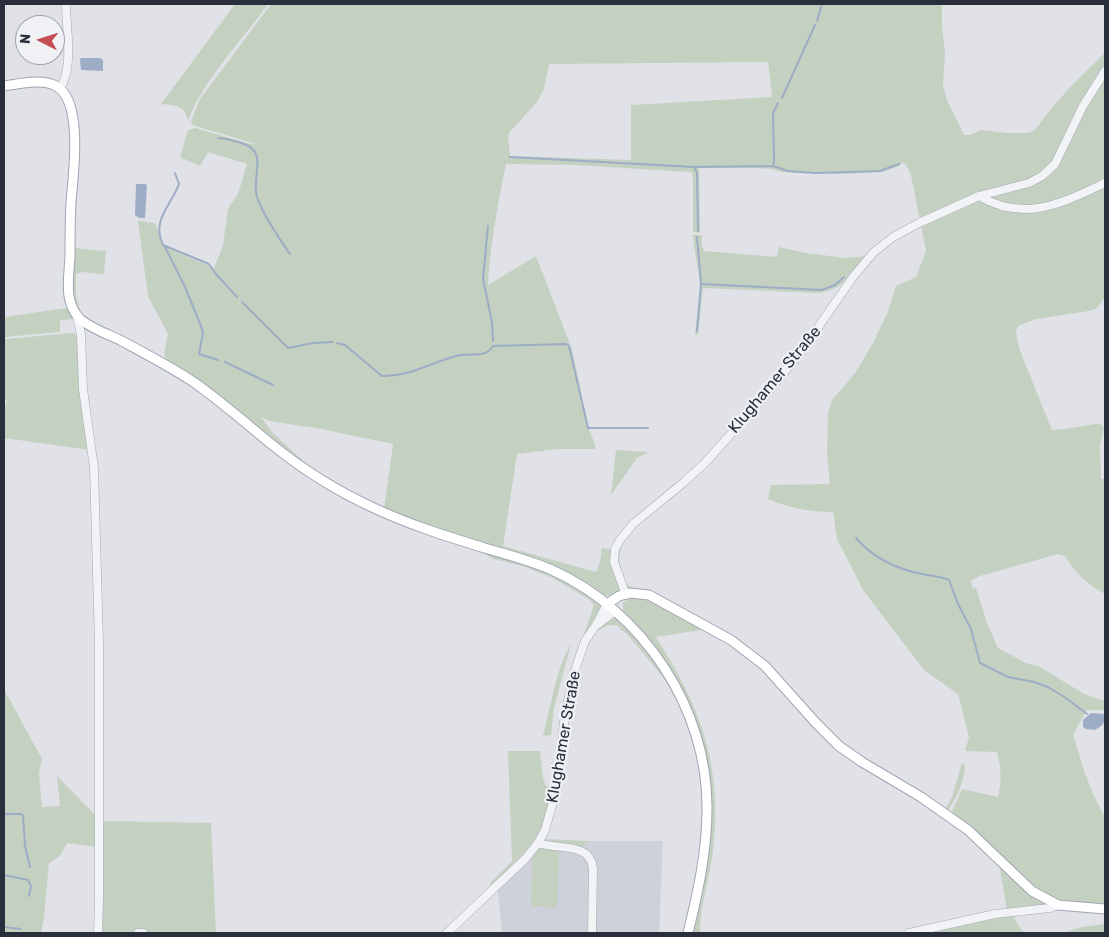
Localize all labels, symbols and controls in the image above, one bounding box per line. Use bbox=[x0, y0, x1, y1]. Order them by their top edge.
north arrow bbox=[15, 15, 65, 65]
text: N bbox=[17, 33, 34, 45]
street label: Klughamer Straße bbox=[725, 323, 825, 437]
street label: Klughamer Straße bbox=[543, 669, 585, 805]

